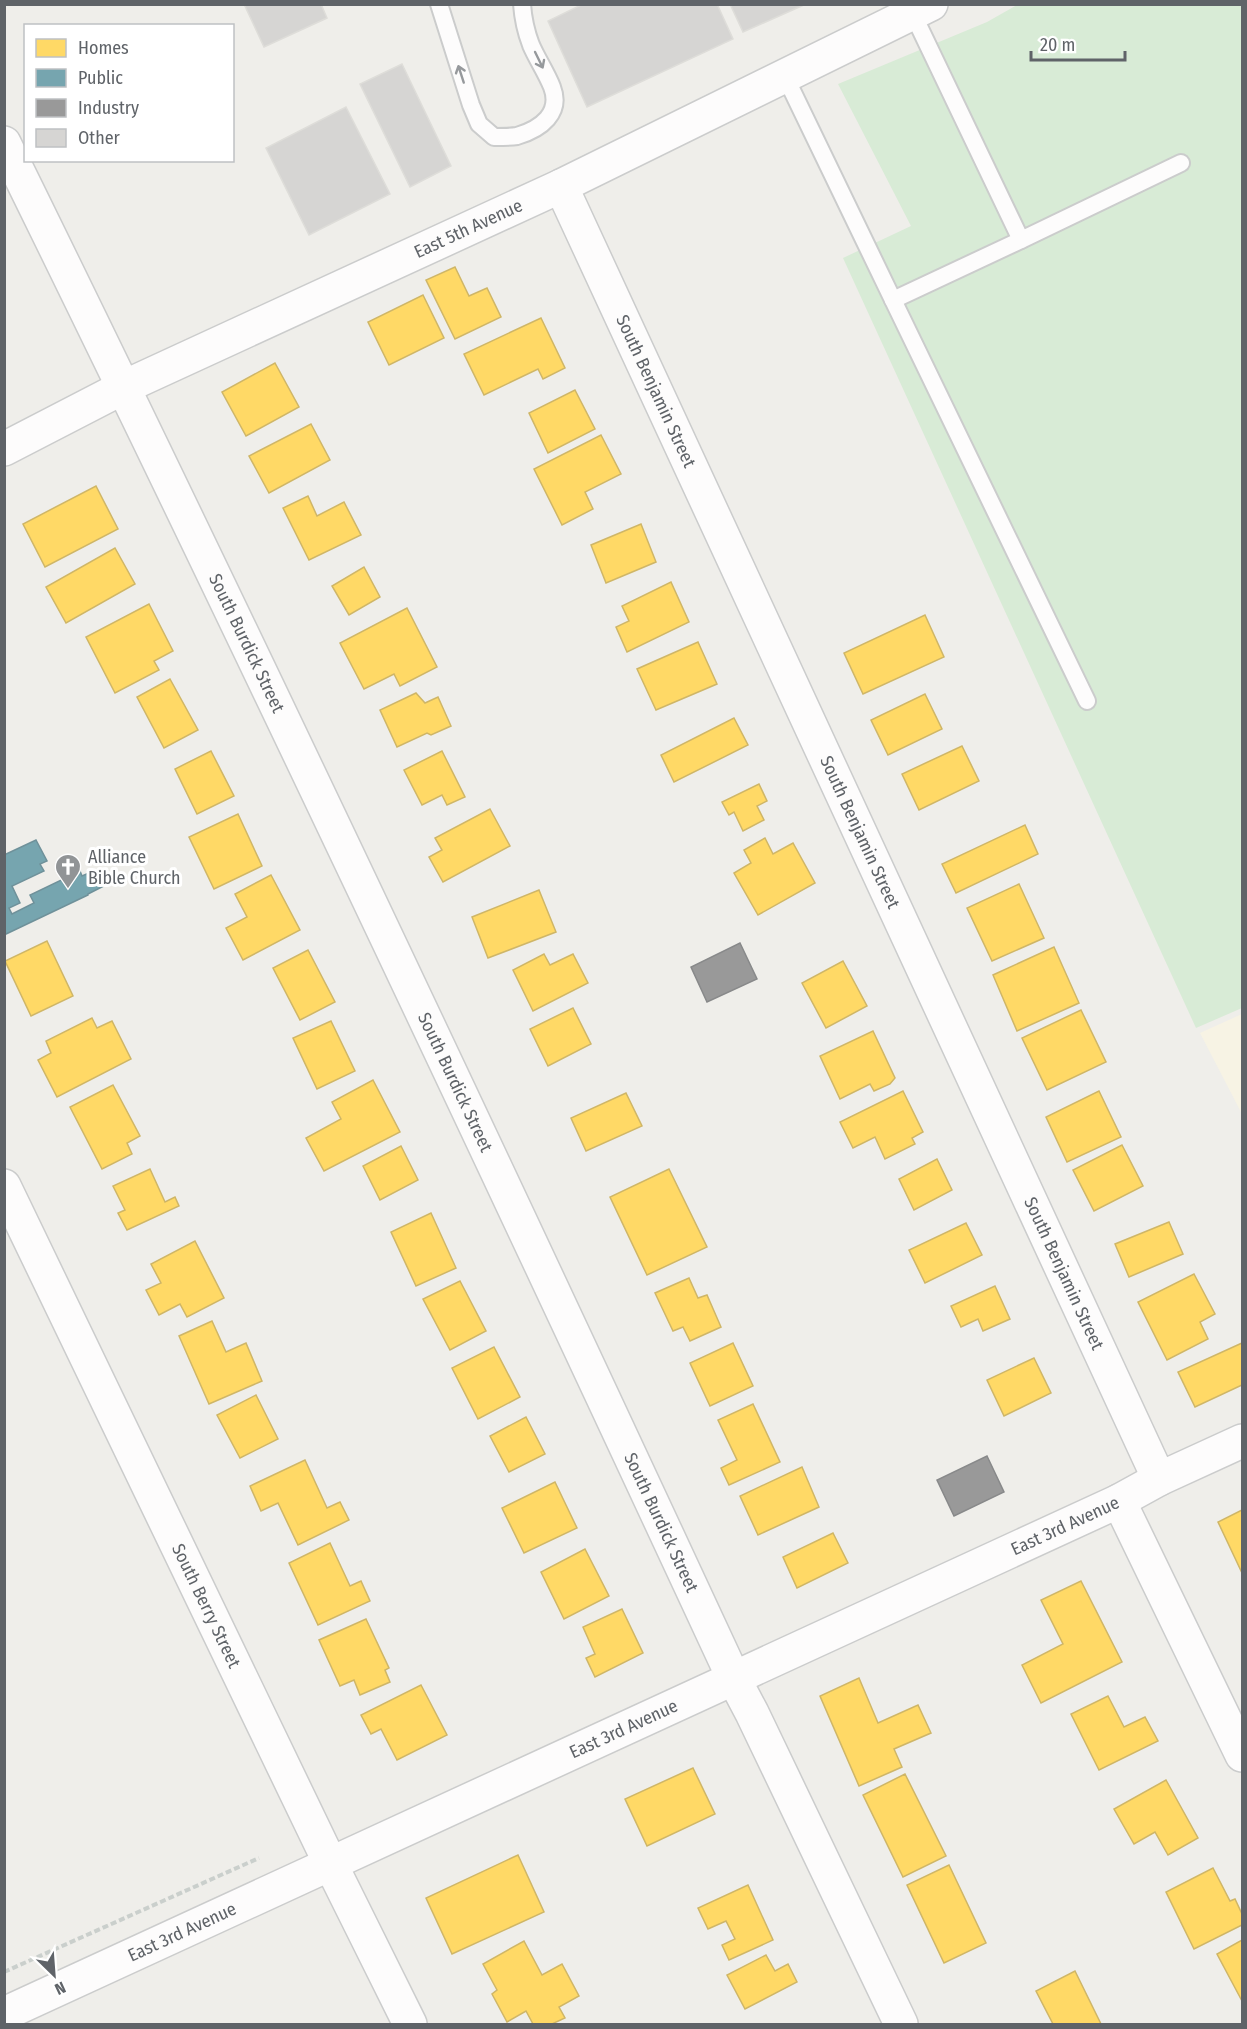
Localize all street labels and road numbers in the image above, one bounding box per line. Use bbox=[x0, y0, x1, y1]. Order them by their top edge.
street label: East 5th Avenue bbox=[411, 194, 526, 263]
street label: South Benjamin Street bbox=[611, 311, 701, 471]
street label: South Burdick Street bbox=[204, 570, 289, 716]
street label: South Benjamin Street bbox=[815, 752, 905, 912]
street label: South Burdick Street bbox=[413, 1009, 497, 1156]
street label: South Benjamin Street bbox=[1019, 1194, 1109, 1353]
street label: South Burdick Street bbox=[619, 1449, 703, 1596]
street label: East 3rd Avenue bbox=[1007, 1491, 1123, 1560]
street label: South Berry Street bbox=[167, 1540, 246, 1672]
street label: East 3rd Avenue bbox=[566, 1695, 681, 1763]
street label: East 3rd Avenue bbox=[124, 1898, 240, 1966]

